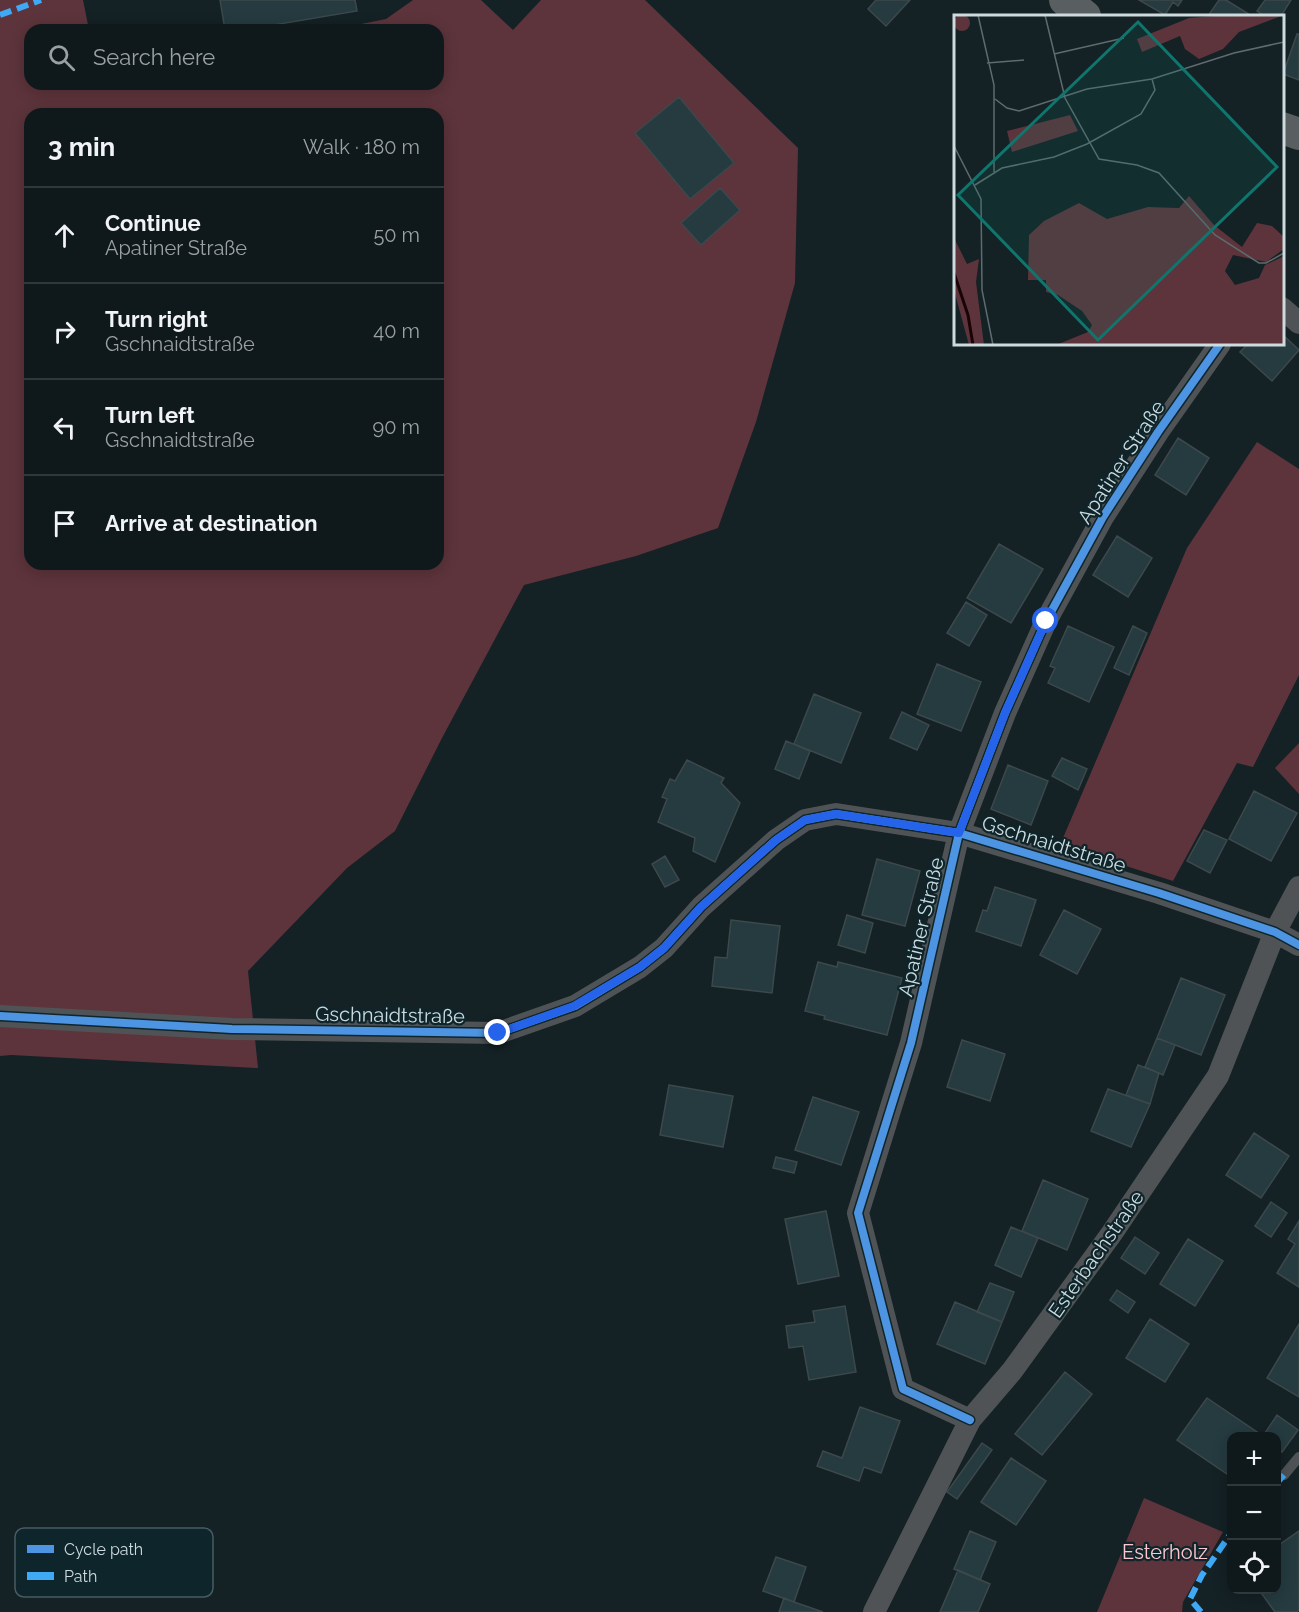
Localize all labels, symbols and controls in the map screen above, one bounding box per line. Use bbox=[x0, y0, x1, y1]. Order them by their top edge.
inset map bbox=[954, 15, 1284, 345]
search box bbox=[24, 24, 444, 90]
icon: search bbox=[45, 41, 78, 74]
text: Search here bbox=[93, 44, 215, 70]
text: 3 min bbox=[48, 132, 115, 162]
text: Walk · 180 m bbox=[303, 135, 420, 159]
text: Continue bbox=[105, 210, 201, 236]
icon: ahead bbox=[48, 219, 81, 252]
text: 50 m bbox=[373, 223, 420, 247]
text: Apatiner Straße bbox=[105, 236, 247, 260]
text: Turn right bbox=[105, 306, 208, 332]
icon: right bbox=[48, 315, 81, 348]
text: 40 m bbox=[373, 319, 420, 343]
text: Gschnaidtstraße bbox=[105, 332, 255, 356]
street label: Apatiner Straße bbox=[1072, 396, 1170, 528]
text: Turn left bbox=[105, 402, 195, 428]
icon: left bbox=[48, 411, 81, 444]
text: 90 m bbox=[373, 415, 420, 439]
text: Gschnaidtstraße bbox=[105, 428, 255, 452]
icon: arrive bbox=[48, 507, 81, 540]
text: Arrive at destination bbox=[105, 510, 318, 536]
route start bbox=[1032, 607, 1058, 633]
street label: Gschnaidtstraße bbox=[979, 811, 1129, 877]
street label: Apatiner Straße bbox=[893, 855, 949, 999]
street label: Gschnaidtstraße bbox=[315, 1002, 465, 1028]
route end bbox=[484, 1019, 510, 1045]
street label: Esterbachstraße bbox=[1043, 1185, 1149, 1322]
map controls bbox=[1227, 1432, 1281, 1594]
button: + bbox=[1227, 1432, 1281, 1486]
button: − bbox=[1227, 1486, 1281, 1540]
legend bbox=[15, 1528, 213, 1597]
text: Cycle path bbox=[64, 1540, 143, 1559]
park label: Esterholz bbox=[1122, 1540, 1208, 1564]
button: locate bbox=[1227, 1540, 1281, 1594]
text: Path bbox=[64, 1567, 97, 1586]

